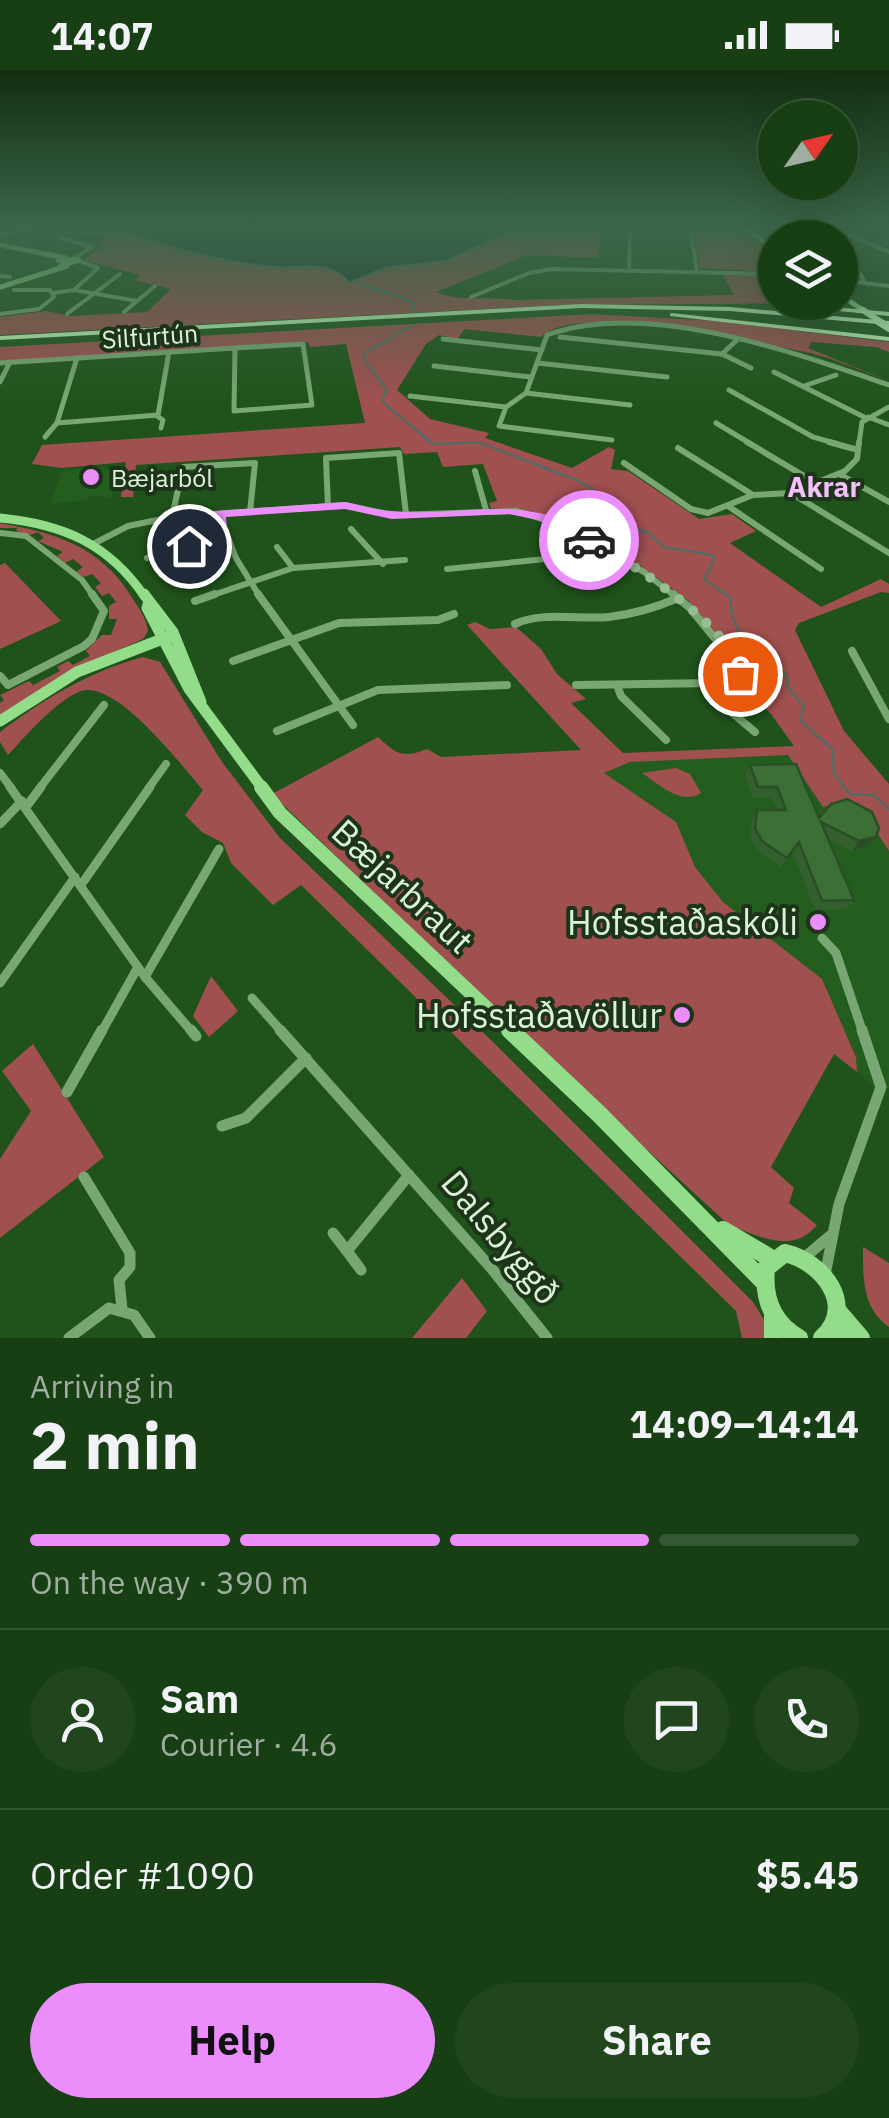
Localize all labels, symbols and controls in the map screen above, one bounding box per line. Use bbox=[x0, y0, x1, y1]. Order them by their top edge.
text: 14:07 bbox=[50, 11, 154, 60]
north arrow bbox=[758, 100, 858, 200]
map controls bbox=[758, 100, 858, 320]
button: layers bbox=[758, 220, 858, 320]
street label: Silfurtún bbox=[101, 316, 199, 356]
place label: Bæjarból bbox=[111, 461, 213, 494]
marker: Bæjarból bbox=[80, 466, 102, 488]
district label: Akrar bbox=[787, 468, 861, 505]
courier bbox=[539, 490, 639, 590]
pin bbox=[147, 504, 232, 589]
icon: car bbox=[562, 513, 617, 568]
icon: home bbox=[162, 519, 217, 574]
pin bbox=[698, 632, 783, 717]
icon: bag bbox=[713, 647, 768, 702]
street label: Bæjarbraut bbox=[322, 809, 484, 963]
place label: Hofsstaðaskóli bbox=[567, 899, 798, 945]
marker: Hofsstaðaskóli bbox=[807, 911, 829, 933]
place label: Hofsstaðavöllur bbox=[416, 992, 662, 1038]
marker: Hofsstaðavöllur bbox=[671, 1004, 693, 1026]
street label: Dalsbyggð bbox=[431, 1160, 571, 1314]
text: Arriving in bbox=[30, 1365, 175, 1407]
text: 14:09–14:14 bbox=[629, 1399, 859, 1448]
text: 2 min bbox=[30, 1402, 200, 1487]
text: On the way · 390 m bbox=[30, 1561, 309, 1603]
button: person bbox=[30, 1667, 135, 1772]
button: chat bbox=[624, 1667, 729, 1772]
button: phone bbox=[754, 1667, 859, 1772]
text: Sam bbox=[160, 1674, 239, 1723]
text: Courier · 4.6 bbox=[160, 1723, 338, 1765]
text: Order #1090 bbox=[30, 1850, 255, 1899]
text: $5.45 bbox=[756, 1850, 859, 1899]
button: Help bbox=[30, 1983, 435, 2098]
button: Share bbox=[455, 1983, 859, 2098]

